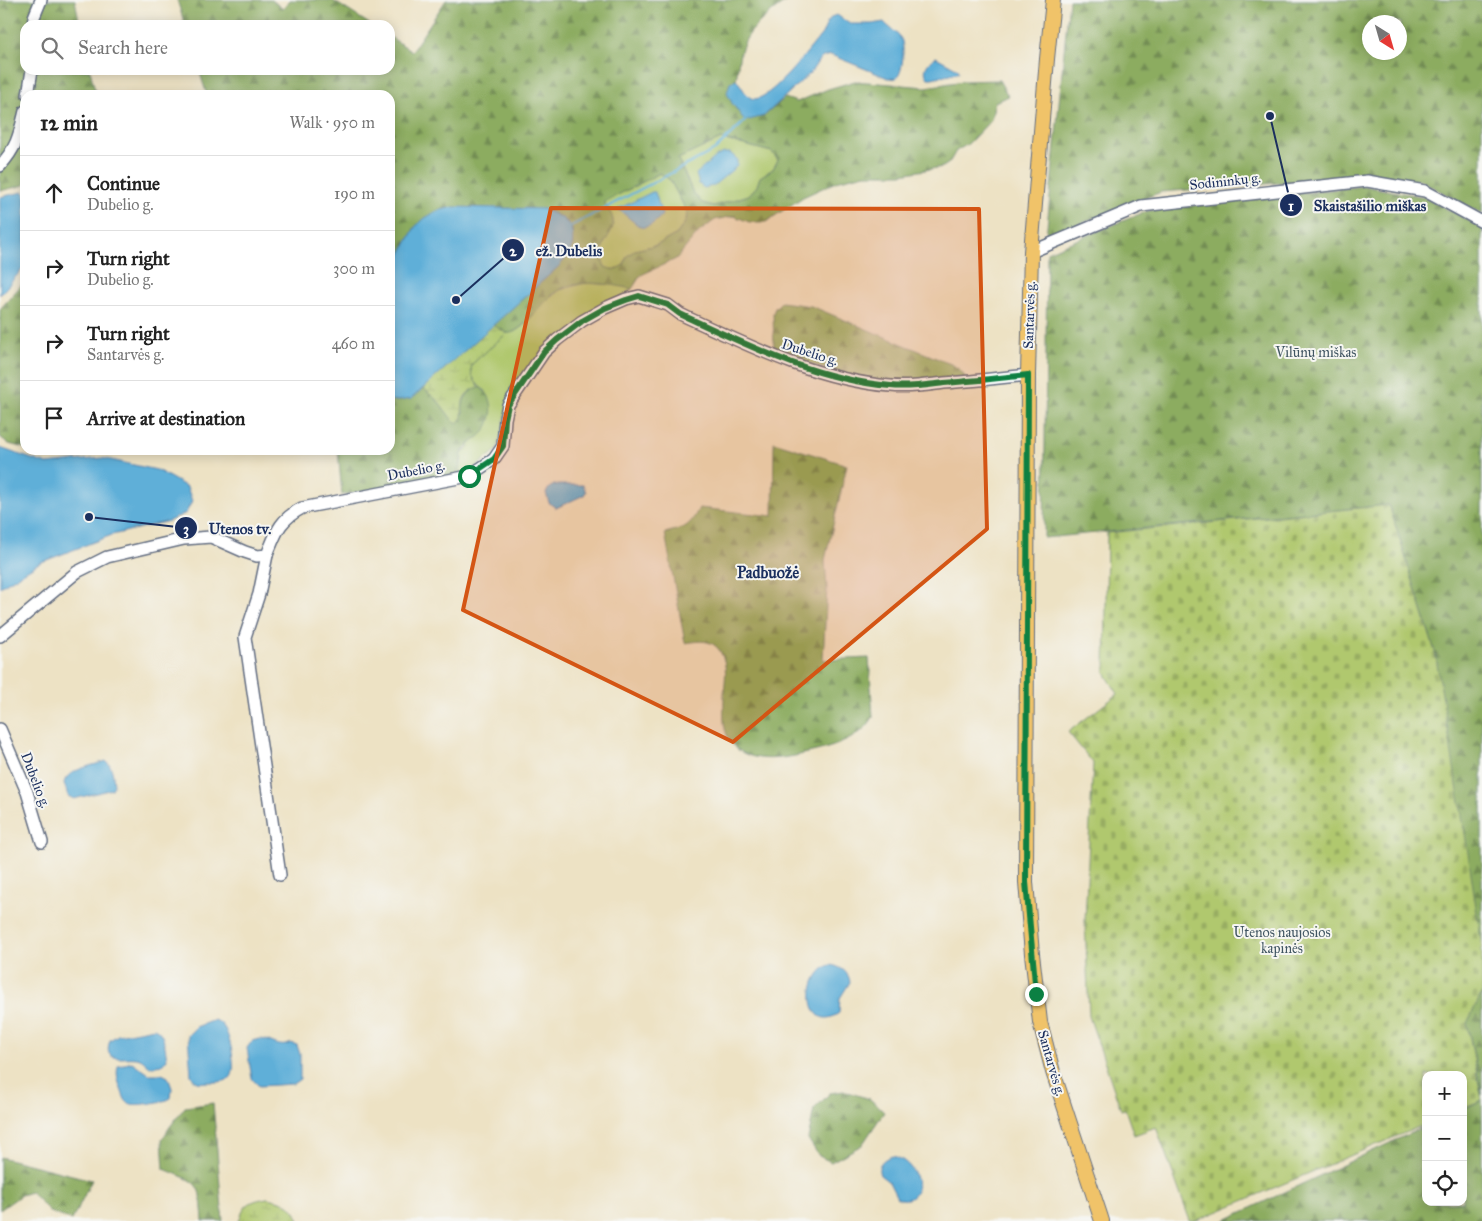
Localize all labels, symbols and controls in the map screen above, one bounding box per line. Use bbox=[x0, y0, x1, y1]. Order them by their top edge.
north arrow bbox=[1362, 15, 1407, 60]
search box bbox=[20, 20, 395, 75]
icon: search bbox=[38, 34, 66, 62]
text: Search here bbox=[78, 36, 168, 59]
text: 12 min bbox=[40, 110, 98, 136]
text: Walk · 950 m bbox=[289, 113, 375, 132]
street label: Sodininkų g. bbox=[1189, 169, 1262, 194]
text: Continue bbox=[87, 172, 160, 195]
icon: ahead bbox=[40, 179, 68, 207]
text: 190 m bbox=[334, 184, 375, 203]
callout: Skaistašilio miškas bbox=[1279, 190, 1436, 220]
text: Dubelio g. bbox=[87, 195, 154, 214]
text: 1 bbox=[1288, 197, 1294, 215]
text: Skaistašilio miškas bbox=[1314, 197, 1427, 215]
callout: ež. Dubelis bbox=[501, 235, 612, 265]
text: 2 bbox=[509, 242, 517, 260]
text: ež. Dubelis bbox=[536, 242, 603, 260]
text: Turn right bbox=[87, 247, 170, 270]
icon: right bbox=[40, 254, 68, 282]
text: 300 m bbox=[333, 259, 375, 278]
text: Dubelio g. bbox=[87, 270, 154, 289]
street label: Santarvės g. bbox=[1020, 281, 1039, 349]
text: Turn right bbox=[87, 322, 170, 345]
icon: right bbox=[40, 329, 68, 357]
text: 460 m bbox=[332, 334, 375, 353]
street label: Dubelio g. bbox=[779, 335, 840, 370]
park label: Vilūnų miškas bbox=[1275, 344, 1356, 361]
text: Santarvės g. bbox=[87, 345, 164, 364]
icon: arrive bbox=[40, 404, 68, 432]
text: Arrive at destination bbox=[87, 407, 245, 430]
street label: Dubelio g. bbox=[386, 457, 446, 484]
route start bbox=[458, 465, 481, 488]
callout: Utenos tv. bbox=[174, 513, 281, 543]
text: 3 bbox=[183, 520, 189, 539]
text: Utenos tv. bbox=[209, 520, 271, 538]
district label: Padbuožė bbox=[737, 563, 799, 582]
street label: Dubelio g. bbox=[17, 750, 54, 811]
park label: Utenos naujosios kapinės bbox=[1233, 924, 1331, 957]
route end bbox=[1025, 983, 1048, 1006]
street label: Santarvės g. bbox=[1034, 1028, 1069, 1098]
map controls bbox=[1422, 1071, 1467, 1206]
button: + bbox=[1422, 1071, 1467, 1116]
button: − bbox=[1422, 1116, 1467, 1161]
button: locate bbox=[1422, 1161, 1467, 1206]

